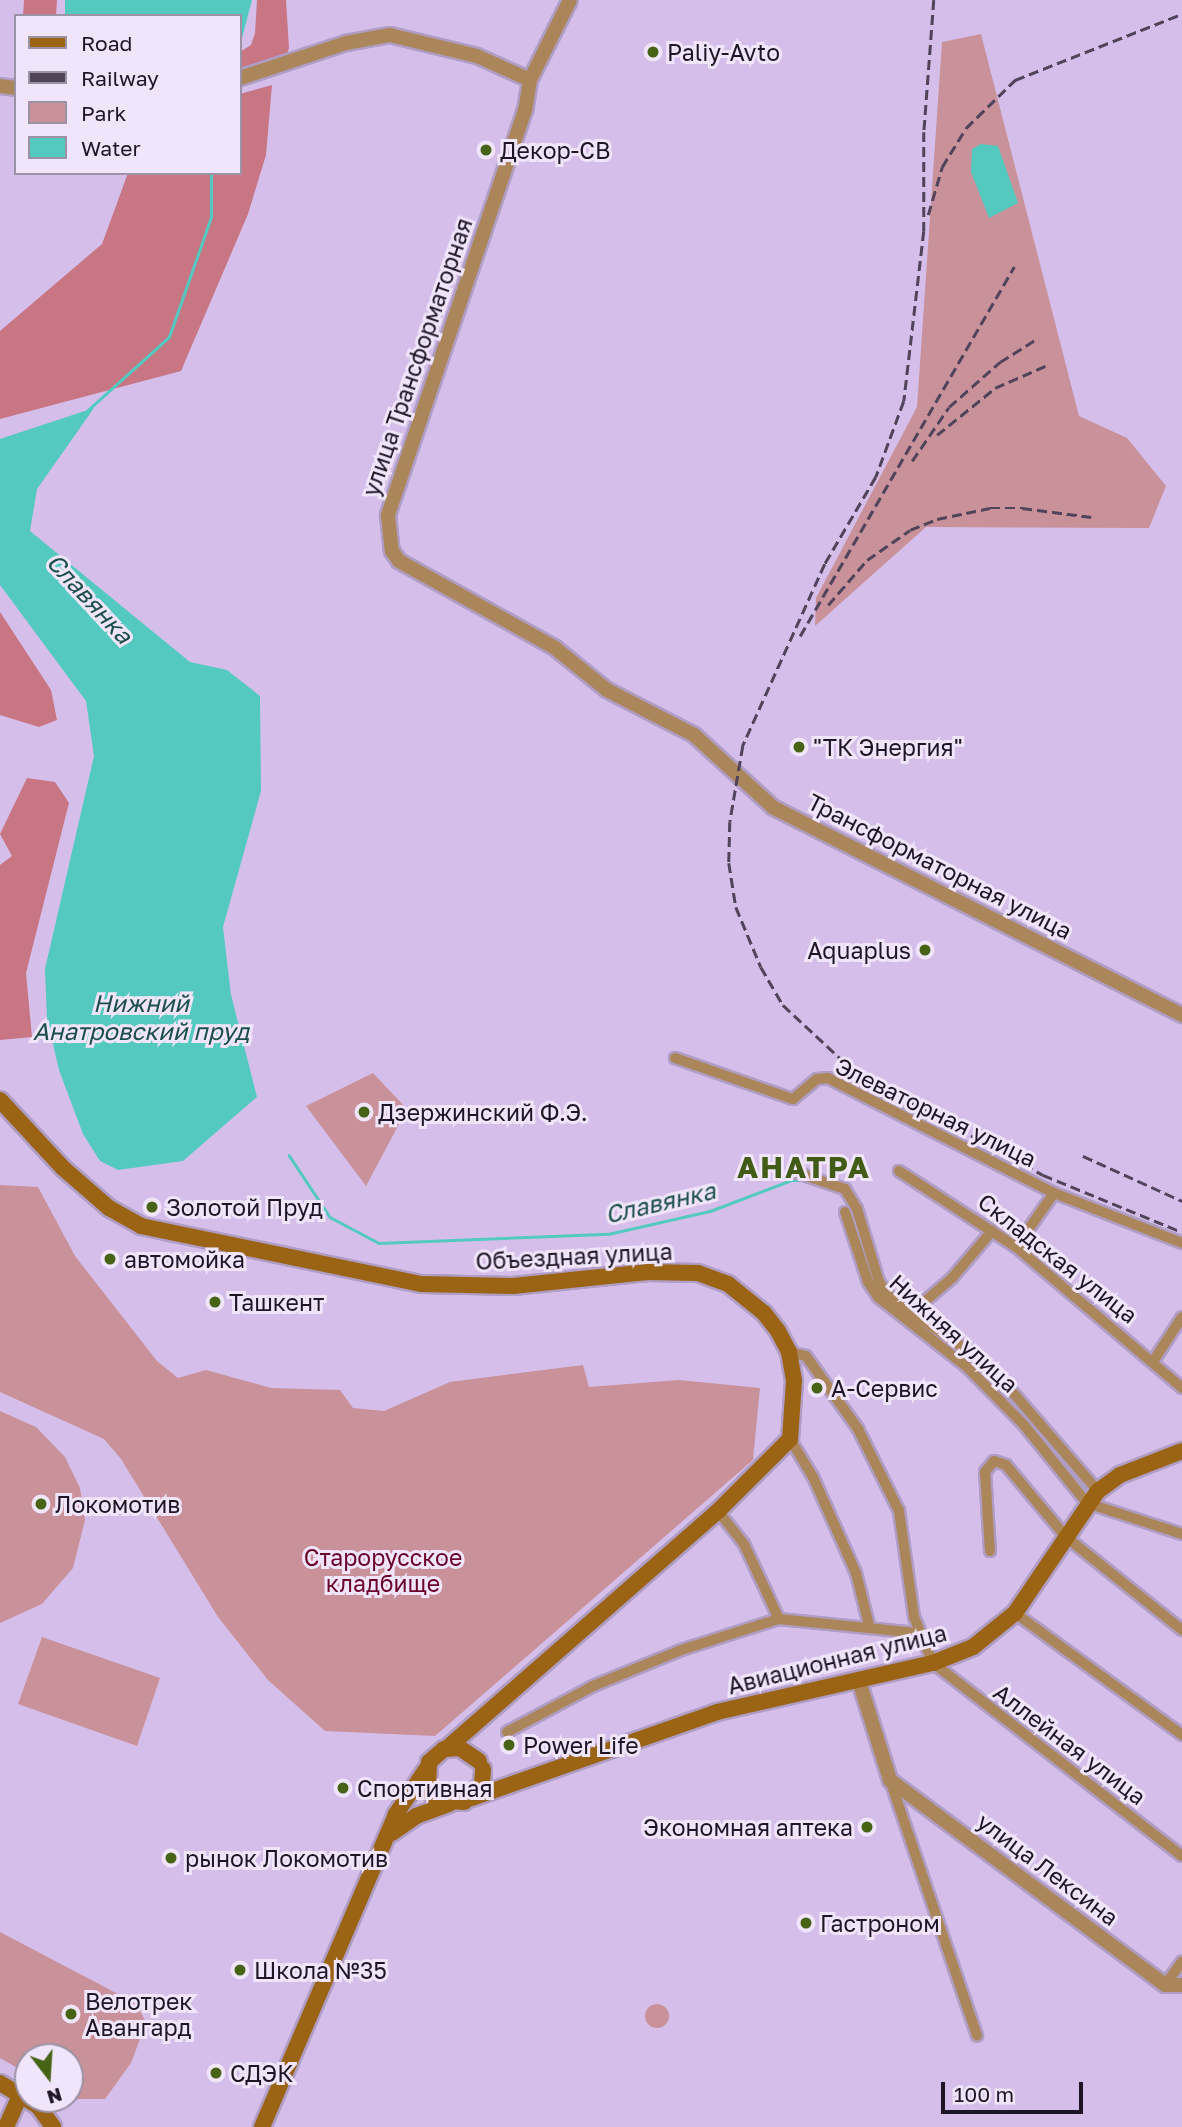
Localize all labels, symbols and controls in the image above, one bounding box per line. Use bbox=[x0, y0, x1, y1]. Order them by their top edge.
legend bbox=[14, 14, 242, 175]
text: Road bbox=[81, 30, 132, 56]
place label: Paliy-Avto bbox=[667, 38, 780, 66]
marker: Paliy-Avto bbox=[645, 44, 661, 60]
text: Railway bbox=[81, 65, 159, 91]
text: Park bbox=[81, 100, 126, 126]
text: Water bbox=[81, 135, 141, 161]
place label: Декор-СВ bbox=[500, 136, 610, 164]
marker: Декор-СВ bbox=[478, 142, 494, 158]
street label: улица Трансформаторная bbox=[356, 214, 478, 500]
water label: Славянка bbox=[41, 547, 139, 649]
place label: "ТК Энергия" bbox=[813, 733, 963, 761]
marker: "ТК Энергия" bbox=[791, 739, 807, 755]
street label: Трансформаторная улица bbox=[803, 787, 1077, 945]
place label: Aquaplus bbox=[807, 936, 911, 964]
marker: Aquaplus bbox=[917, 942, 933, 958]
water label: Нижний Анатровский пруд bbox=[33, 989, 249, 1045]
street label: Элеваторная улица bbox=[831, 1051, 1041, 1173]
place label: Дзержинский Ф.Э. bbox=[378, 1098, 588, 1126]
marker: Дзержинский Ф.Э. bbox=[356, 1104, 372, 1120]
district label: АНАТРА bbox=[738, 1149, 870, 1185]
water label: Славянка bbox=[602, 1175, 718, 1229]
street label: Складская улица bbox=[973, 1187, 1143, 1329]
place label: Золотой Пруд bbox=[166, 1193, 323, 1221]
marker: Золотой Пруд bbox=[144, 1199, 160, 1215]
street label: Объездная улица bbox=[475, 1237, 673, 1275]
place label: автомойка bbox=[124, 1245, 245, 1273]
marker: автомойка bbox=[102, 1251, 118, 1267]
street label: Нижняя улица bbox=[884, 1268, 1024, 1398]
place label: Ташкент bbox=[229, 1288, 324, 1316]
marker: Ташкент bbox=[207, 1294, 223, 1310]
place label: А-Сервис bbox=[831, 1374, 938, 1402]
marker: А-Сервис bbox=[809, 1380, 825, 1396]
place label: Локомотив bbox=[55, 1490, 180, 1518]
marker: Локомотив bbox=[33, 1496, 49, 1512]
park label: Старорусское кладбище bbox=[304, 1543, 462, 1597]
street label: Авиационная улица bbox=[725, 1618, 949, 1700]
street label: Аллейная улица bbox=[988, 1678, 1152, 1810]
place label: Power Life bbox=[523, 1731, 639, 1759]
marker: Power Life bbox=[501, 1737, 517, 1753]
place label: Спортивная bbox=[357, 1774, 493, 1802]
marker: Спортивная bbox=[335, 1780, 351, 1796]
street label: улица Лексина bbox=[972, 1807, 1124, 1931]
place label: Экономная аптека bbox=[643, 1813, 853, 1841]
marker: Экономная аптека bbox=[859, 1819, 875, 1835]
place label: рынок Локомотив bbox=[185, 1844, 388, 1872]
marker: рынок Локомотив bbox=[163, 1850, 179, 1866]
place label: Гастроном bbox=[820, 1909, 940, 1937]
marker: Гастроном bbox=[798, 1915, 814, 1931]
place label: Школа №35 bbox=[254, 1956, 387, 1984]
marker: Школа №35 bbox=[232, 1962, 248, 1978]
place label: Велотрек Авангард bbox=[85, 1987, 193, 2041]
marker: Велотрек Авангард bbox=[63, 2006, 79, 2022]
north arrow bbox=[14, 2043, 84, 2113]
place label: СДЭК bbox=[230, 2059, 293, 2087]
marker: СДЭК bbox=[208, 2065, 224, 2081]
scale bar bbox=[944, 2068, 1086, 2112]
text: 100 m bbox=[954, 2081, 1014, 2107]
text: N bbox=[44, 2084, 65, 2110]

